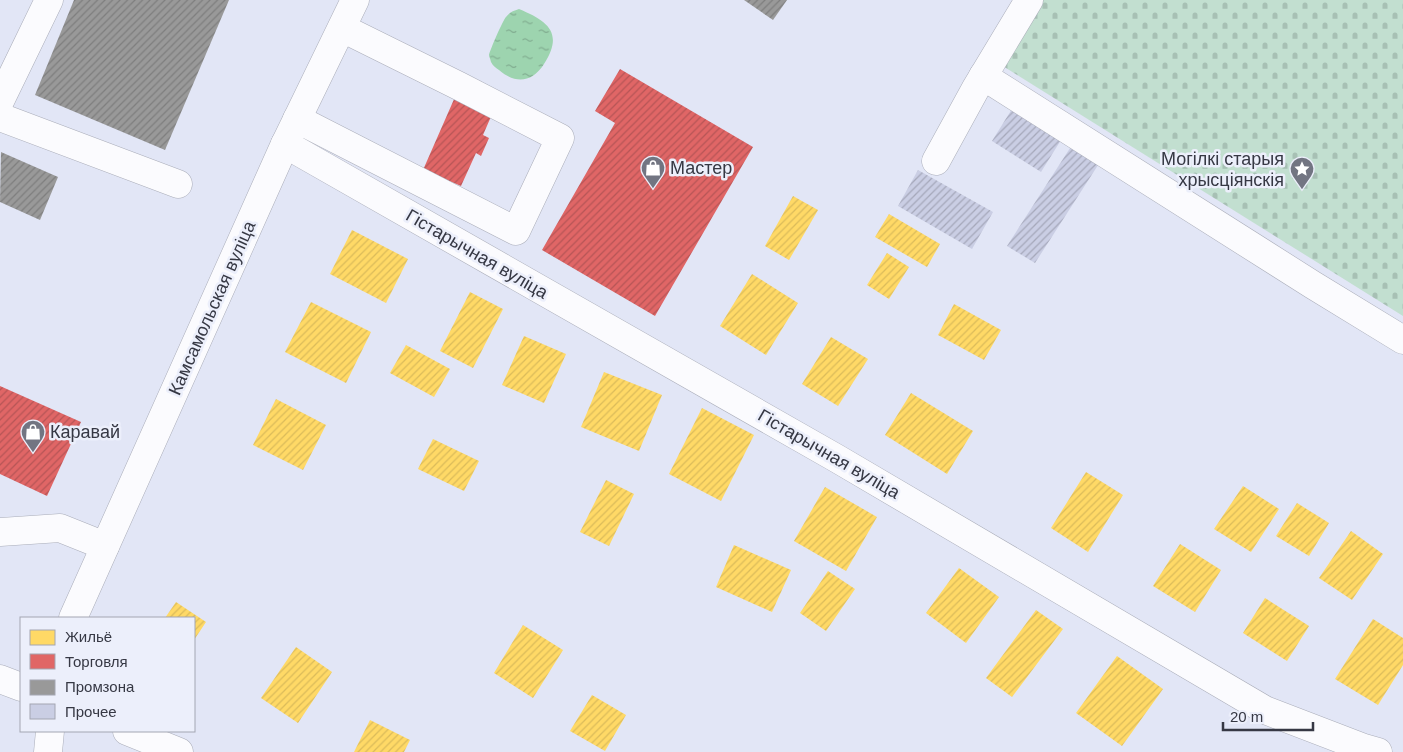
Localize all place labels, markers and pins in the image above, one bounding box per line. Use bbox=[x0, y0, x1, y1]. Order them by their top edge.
place label: Могілкі старыя хрысціянскія bbox=[1161, 149, 1284, 190]
shop icon: Мастер bbox=[640, 155, 666, 189]
place icon: Могілкі старыя хрысціянскія bbox=[1289, 156, 1315, 190]
place label: Мастер bbox=[670, 158, 732, 178]
shop icon: Каравай bbox=[20, 419, 46, 453]
place label: Каравай bbox=[50, 422, 120, 442]

